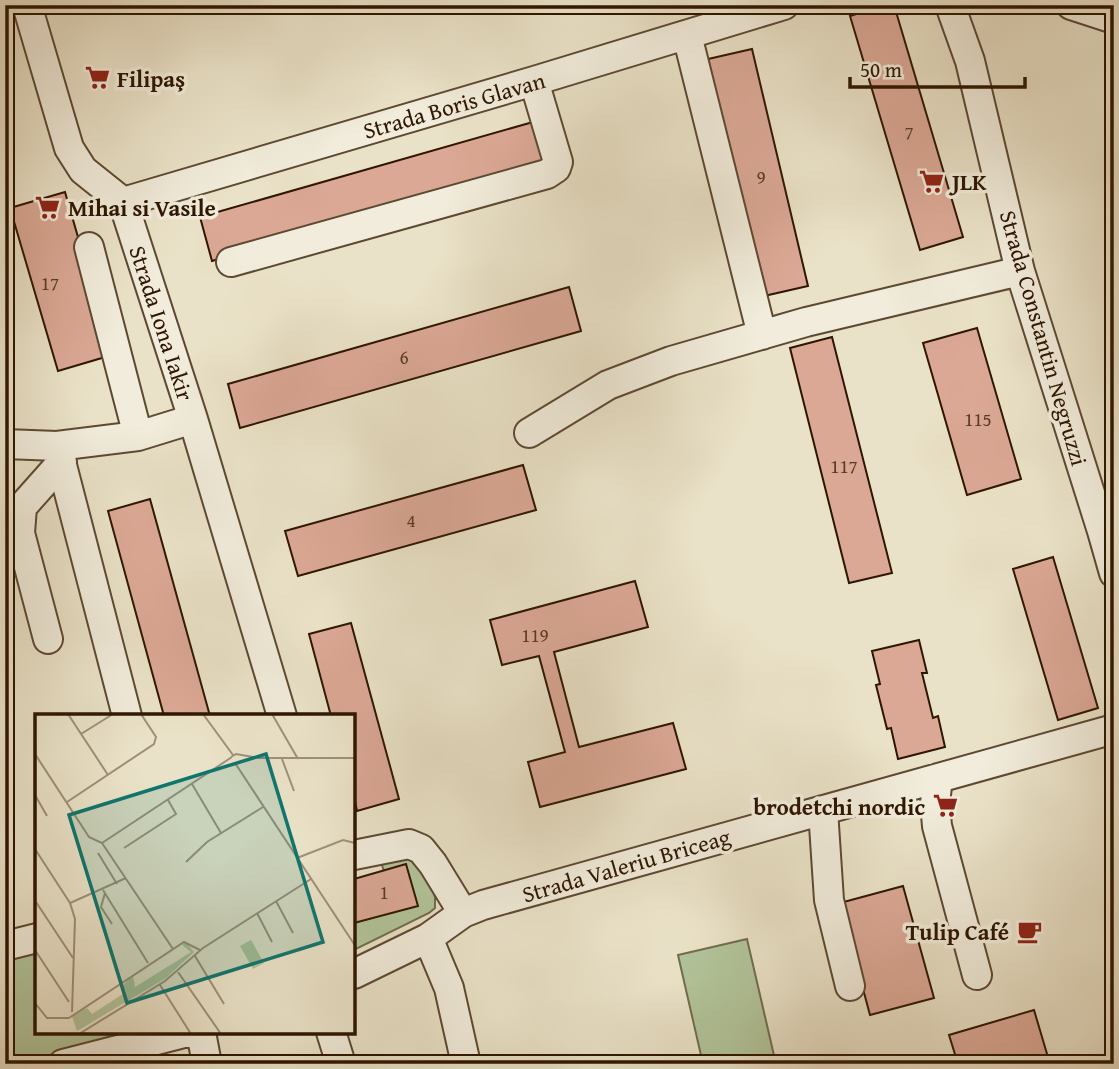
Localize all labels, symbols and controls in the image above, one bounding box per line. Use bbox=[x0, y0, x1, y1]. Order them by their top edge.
scale bar bbox=[850, 46, 1024, 90]
text: 50 m bbox=[860, 54, 902, 85]
place label: Filipaş bbox=[117, 62, 185, 95]
street label: Strada Boris Glavan bbox=[359, 63, 549, 147]
supermarket icon: Filipaş bbox=[83, 64, 111, 92]
house number: 7 bbox=[904, 118, 914, 146]
house number: 9 bbox=[756, 163, 766, 191]
place label: JLK bbox=[948, 165, 987, 198]
supermarket icon: JLK bbox=[918, 167, 946, 195]
place label: Mihai si Vasile bbox=[68, 191, 216, 224]
supermarket icon: Mihai si Vasile bbox=[34, 193, 62, 221]
street label: Strada Constantin Negruzzi bbox=[992, 206, 1096, 470]
street label: Strada Iona Iakir bbox=[121, 241, 203, 405]
house number: 17 bbox=[41, 269, 59, 297]
house number: 6 bbox=[399, 343, 409, 371]
house number: 115 bbox=[964, 405, 992, 433]
house number: 117 bbox=[830, 452, 858, 480]
house number: 4 bbox=[406, 506, 416, 534]
house number: 119 bbox=[521, 621, 549, 649]
inset map bbox=[35, 714, 355, 1034]
place label: brodetchi nordic bbox=[754, 790, 925, 823]
supermarket icon: brodetchi nordic bbox=[931, 792, 959, 820]
street label: Strada Valeriu Briceag bbox=[518, 819, 735, 911]
house number: 1 bbox=[379, 878, 389, 906]
place label: Tulip Café bbox=[906, 915, 1009, 948]
cafe icon: Tulip Café bbox=[1015, 917, 1043, 945]

